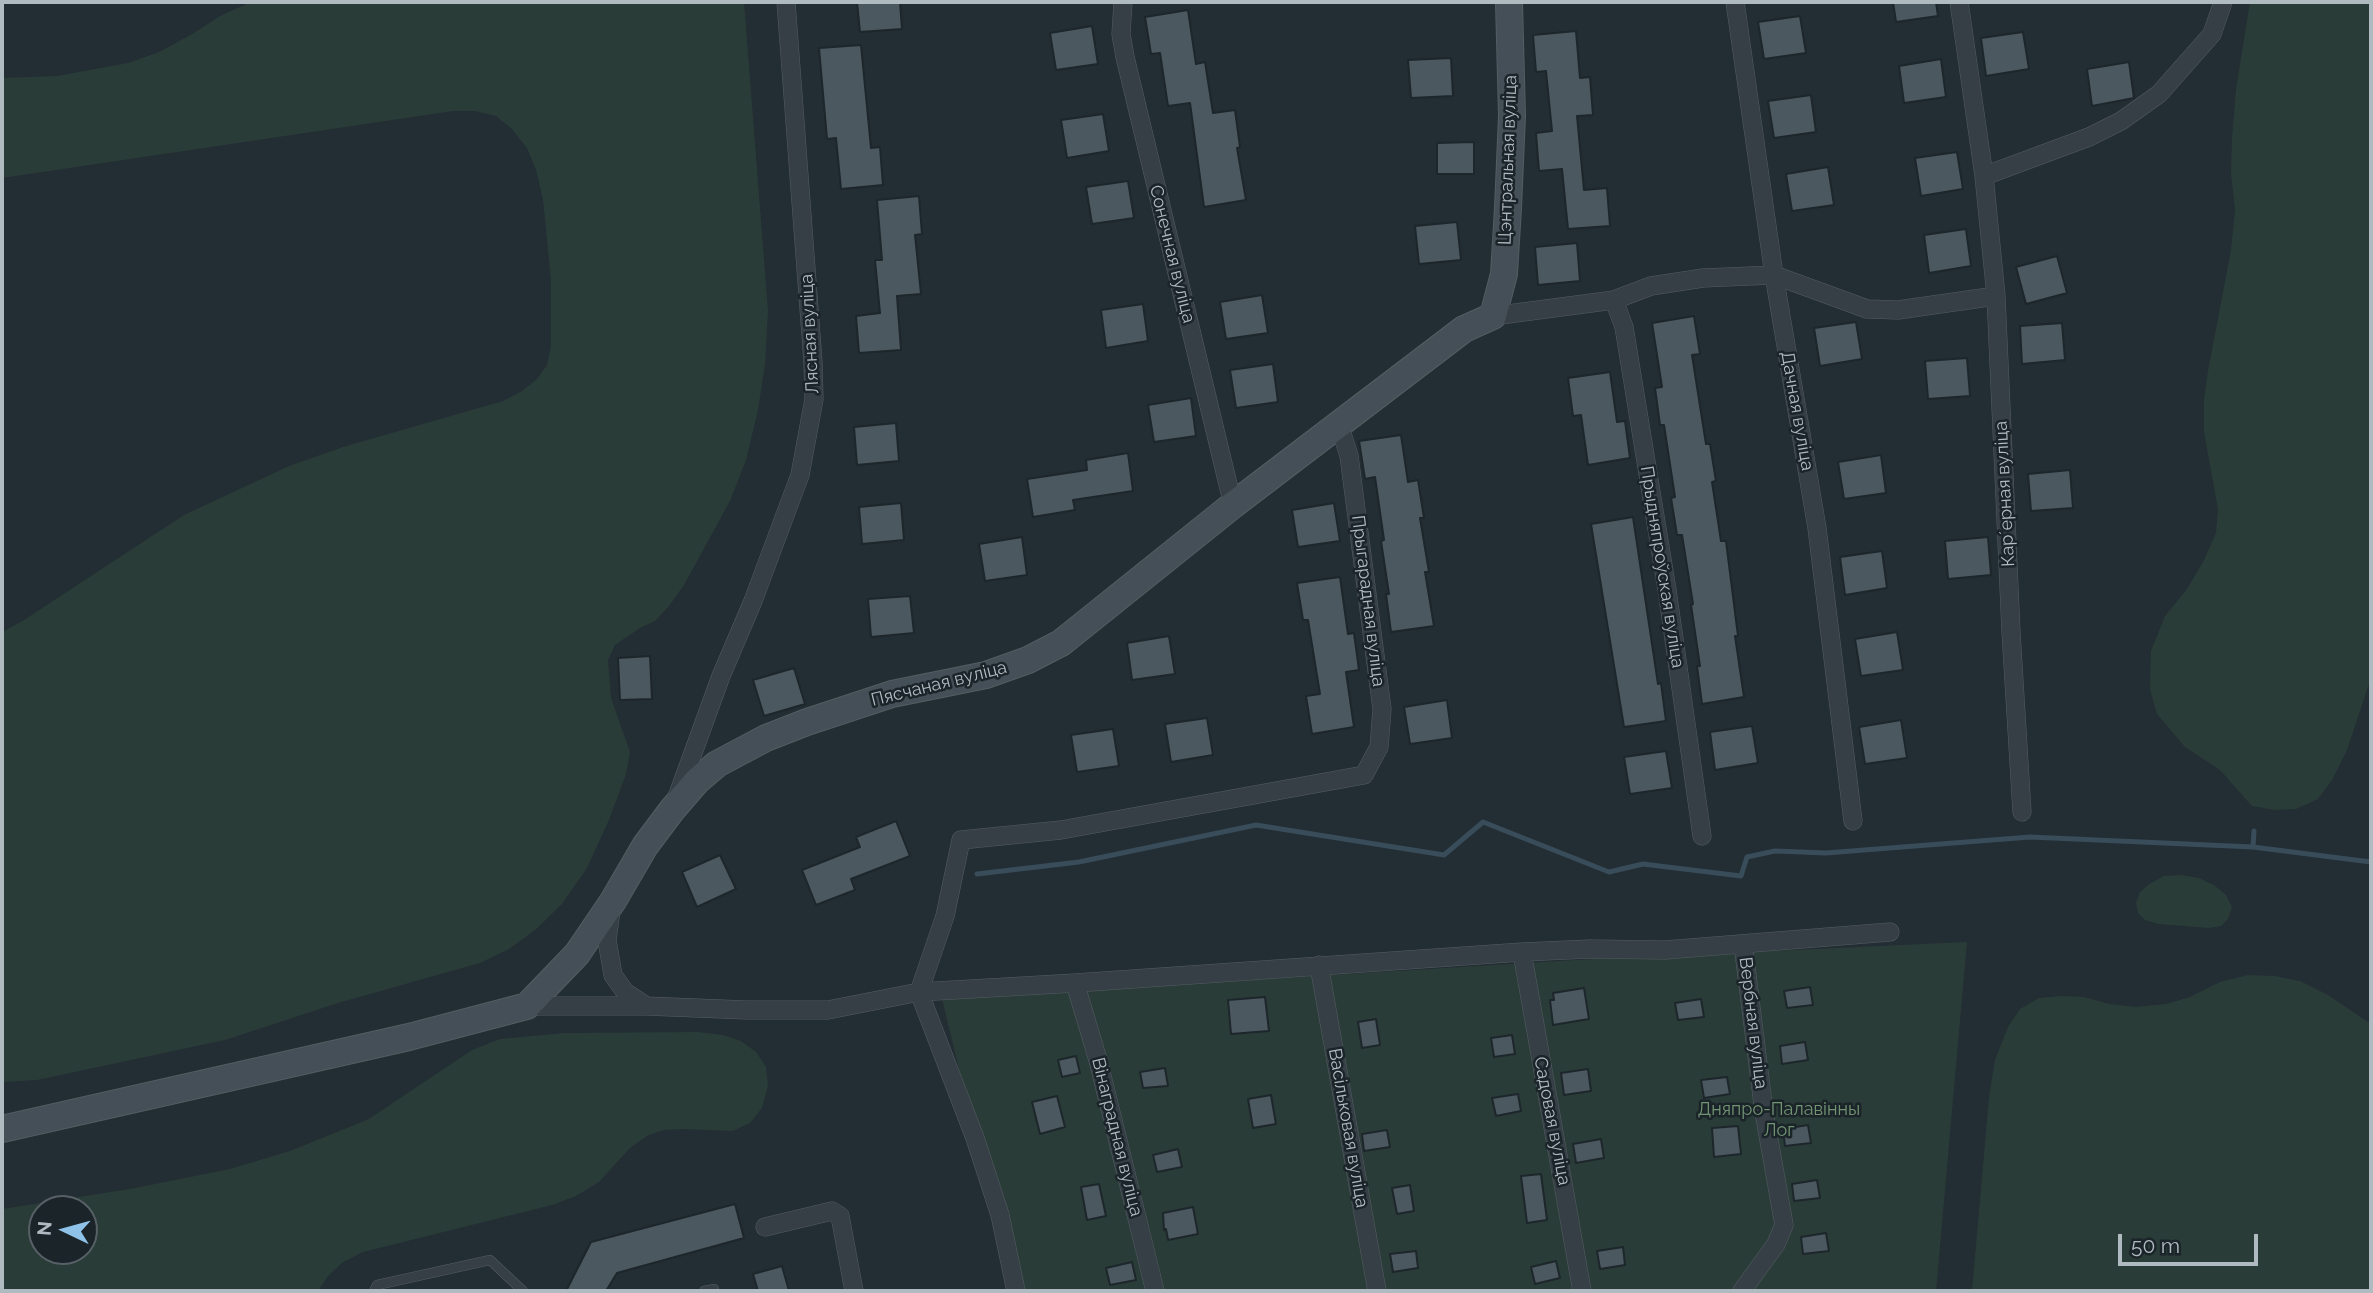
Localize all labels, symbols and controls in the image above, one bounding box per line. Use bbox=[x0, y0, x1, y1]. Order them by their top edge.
street label: Цэнтральная вуліца bbox=[1494, 75, 1522, 245]
street label: Сонечная вуліца bbox=[1144, 183, 1200, 325]
street label: Лясная вуліца bbox=[796, 273, 824, 395]
street label: Дачная вуліца bbox=[1776, 350, 1818, 472]
street label: Карʼерная вуліца bbox=[1990, 421, 2020, 567]
street label: Прыдняпроўская вуліца bbox=[1635, 464, 1689, 670]
street label: Прыгарадная вуліца bbox=[1347, 514, 1389, 688]
street label: Пясчаная вуліца bbox=[869, 657, 1009, 711]
street label: Вербная вуліца bbox=[1734, 956, 1772, 1090]
street label: Васільковая вуліца bbox=[1323, 1047, 1373, 1209]
street label: Вінаградная вуліца bbox=[1087, 1055, 1147, 1219]
street label: Садовая вуліца bbox=[1529, 1055, 1575, 1187]
park label: Дняпро-Палавінны Лог bbox=[1698, 1099, 1860, 1142]
north arrow bbox=[28, 1195, 98, 1265]
text: N bbox=[32, 1220, 56, 1237]
scale bar bbox=[2121, 1220, 2261, 1264]
text: 50 m bbox=[2131, 1233, 2180, 1258]

